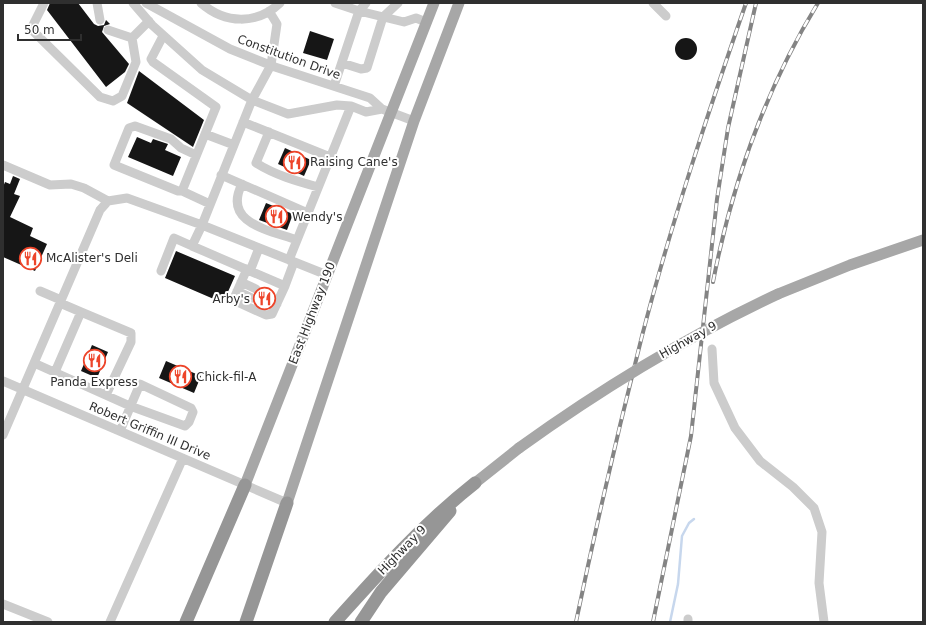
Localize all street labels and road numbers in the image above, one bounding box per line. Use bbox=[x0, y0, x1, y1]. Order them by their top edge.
street label: Constitution Drive bbox=[236, 32, 342, 82]
street label: East Highway 190 bbox=[286, 260, 338, 366]
street label: Highway 9 bbox=[657, 319, 719, 361]
street label: Robert Griffin III Drive bbox=[87, 399, 213, 463]
street label: Highway 9 bbox=[375, 522, 429, 578]

